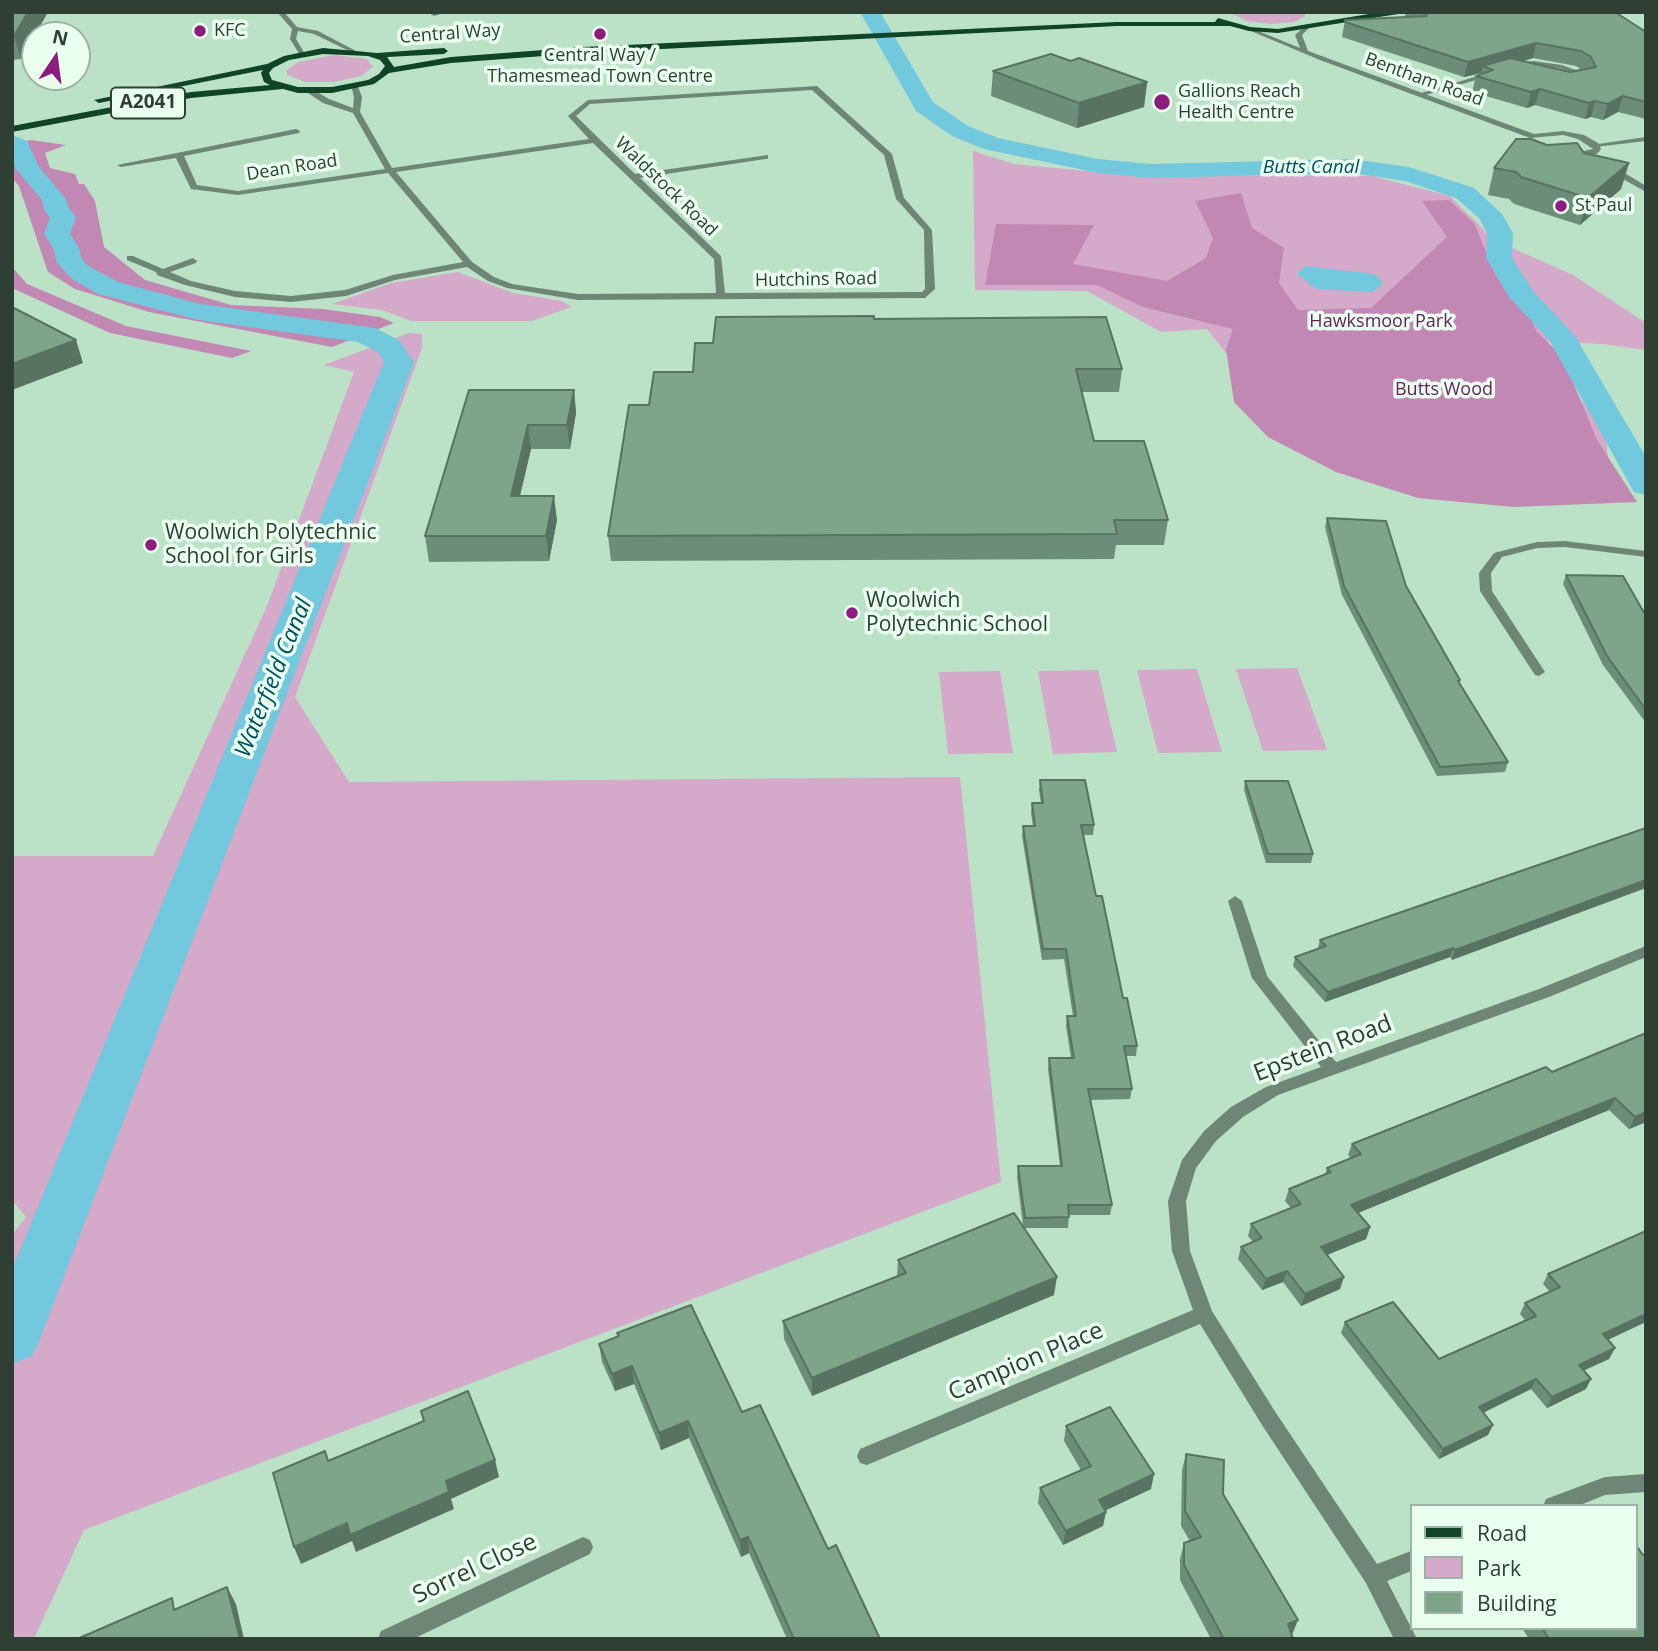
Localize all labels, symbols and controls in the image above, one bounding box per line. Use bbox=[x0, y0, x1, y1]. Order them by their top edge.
place label: KFC bbox=[214, 20, 246, 42]
street label: Central Way bbox=[399, 20, 501, 48]
north arrow bbox=[21, 21, 91, 91]
text: N bbox=[50, 23, 71, 52]
marker: KFC bbox=[192, 23, 208, 39]
marker: Central Way / Thamesmead Town Centre bbox=[592, 26, 608, 42]
place label: Central Way / Thamesmead Town Centre bbox=[487, 45, 713, 88]
street label: Bentham Road bbox=[1362, 49, 1486, 111]
place label: Gallions Reach Health Centre bbox=[1178, 81, 1301, 124]
road number: A2041 bbox=[111, 88, 185, 118]
marker: Gallions Reach Health Centre bbox=[1152, 92, 1172, 112]
street label: Waldstock Road bbox=[610, 133, 722, 241]
street label: Dean Road bbox=[245, 150, 339, 186]
water label: Butts Canal bbox=[1263, 157, 1359, 179]
place label: St Paul bbox=[1575, 195, 1632, 217]
marker: St Paul bbox=[1553, 198, 1569, 214]
street label: Hutchins Road bbox=[755, 268, 877, 292]
park label: Hawksmoor Park bbox=[1309, 311, 1453, 333]
park label: Butts Wood bbox=[1395, 379, 1493, 401]
place label: Woolwich Polytechnic School for Girls bbox=[165, 520, 376, 570]
marker: Woolwich Polytechnic School for Girls bbox=[143, 537, 159, 553]
place label: Woolwich Polytechnic School bbox=[866, 588, 1048, 638]
water label: Waterfield Canal bbox=[230, 595, 318, 761]
marker: Woolwich Polytechnic School bbox=[844, 605, 860, 621]
street label: Epstein Road bbox=[1250, 1009, 1396, 1089]
street label: Campion Place bbox=[944, 1316, 1108, 1408]
legend bbox=[1410, 1504, 1637, 1630]
text: Road bbox=[1477, 1519, 1527, 1547]
street label: Sorrel Close bbox=[408, 1528, 542, 1610]
text: Park bbox=[1477, 1554, 1521, 1582]
text: Building bbox=[1477, 1589, 1556, 1617]

